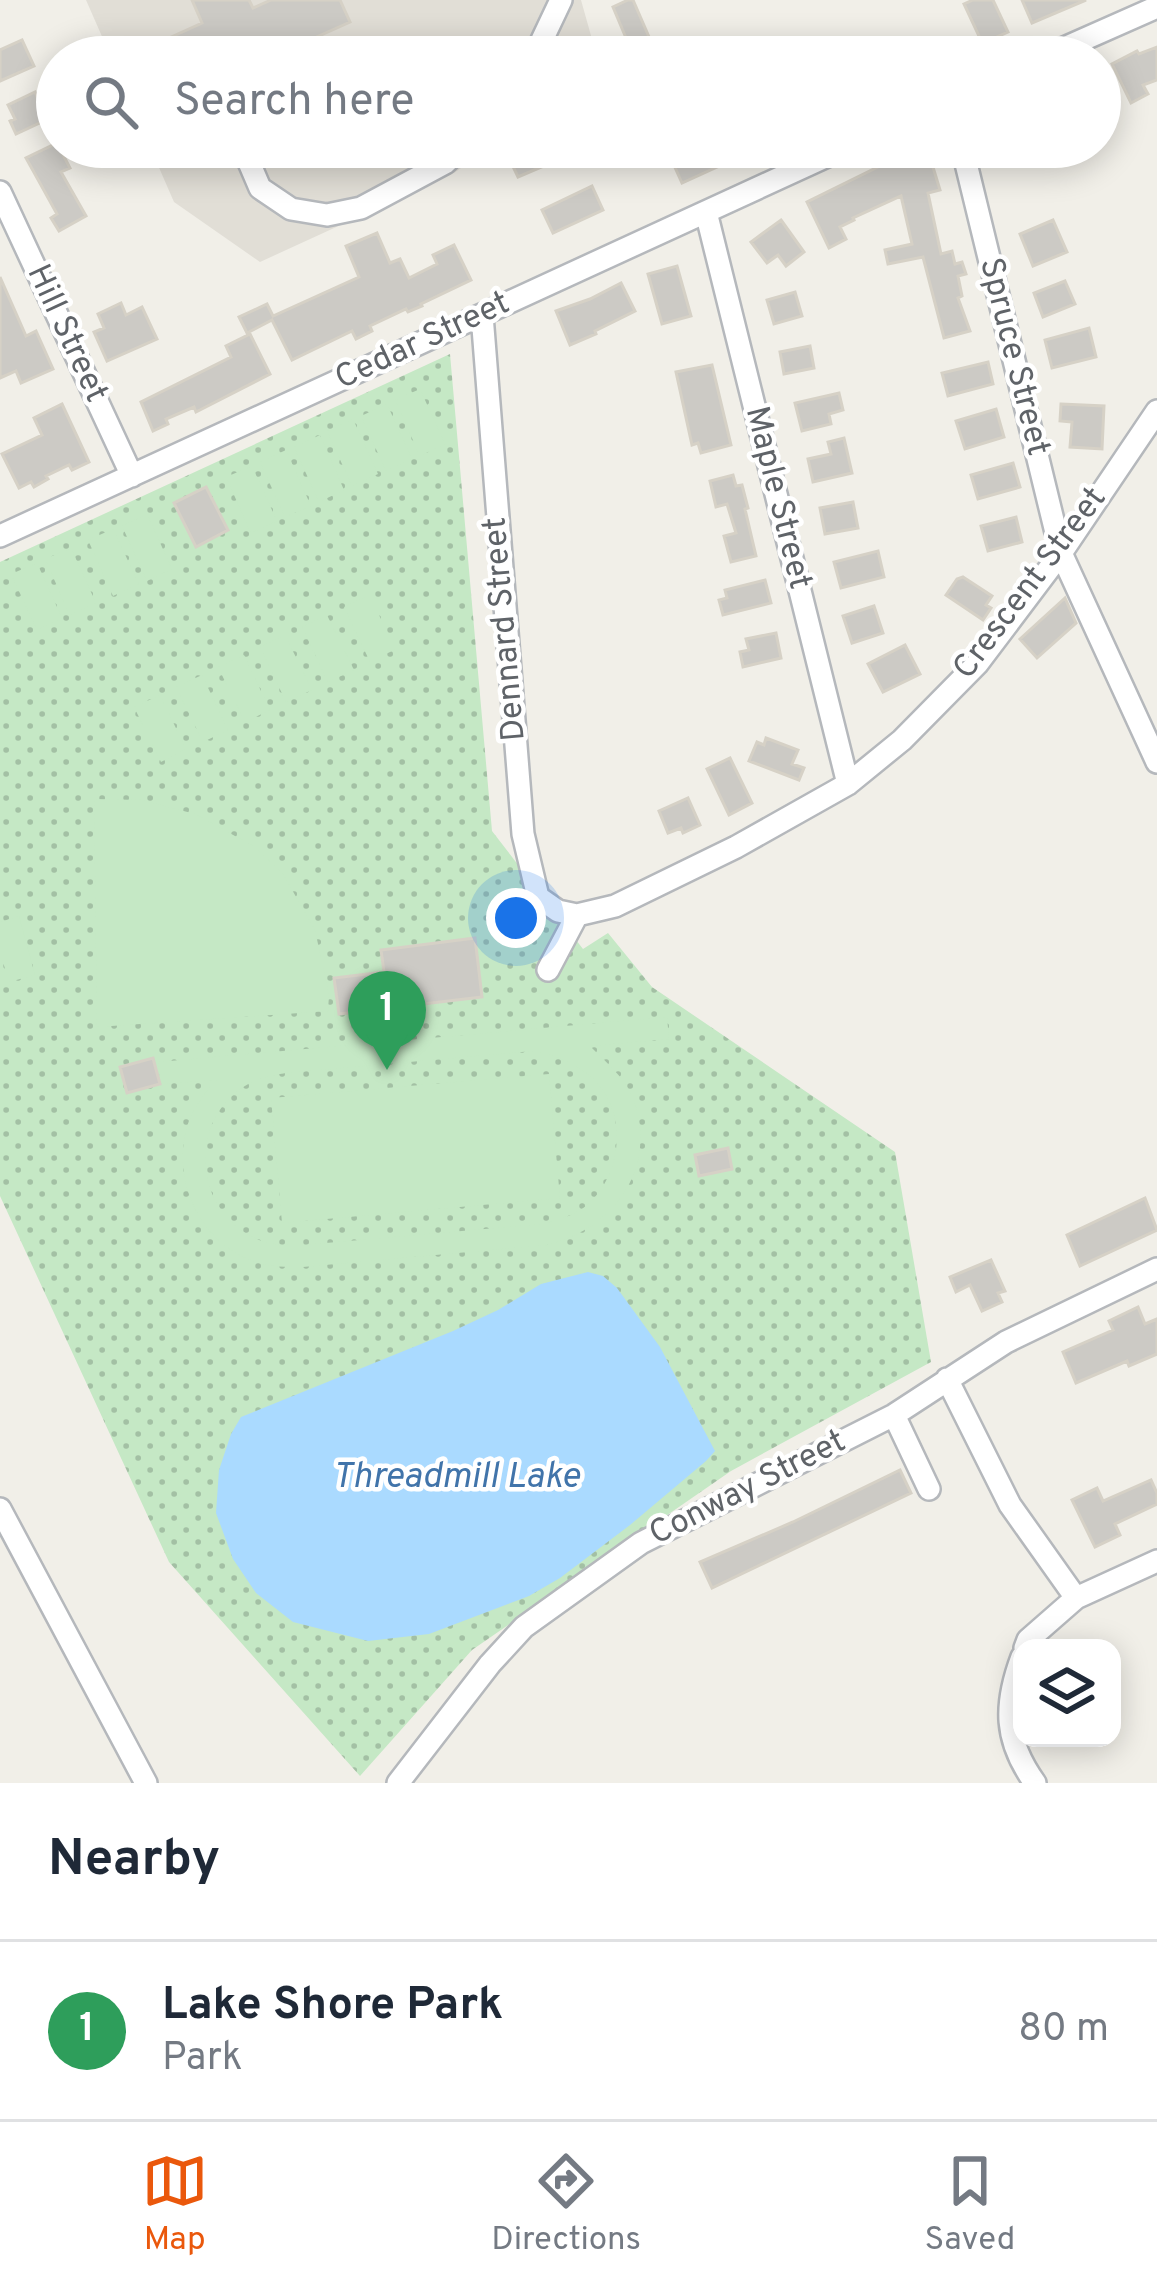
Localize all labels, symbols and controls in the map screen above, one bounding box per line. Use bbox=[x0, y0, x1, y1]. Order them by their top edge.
search box bbox=[36, 36, 1121, 168]
icon: search bbox=[78, 69, 144, 135]
text: Search here bbox=[174, 74, 414, 131]
street label: Spruce Street bbox=[968, 254, 1058, 460]
street label: Hill Street bbox=[16, 258, 116, 410]
street label: Cedar Street bbox=[329, 283, 517, 401]
street label: Maple Street bbox=[734, 402, 820, 594]
street label: Crescent Street bbox=[945, 480, 1117, 688]
street label: Dennard Street bbox=[475, 515, 537, 743]
your location bbox=[486, 888, 546, 948]
pin: 1 bbox=[348, 971, 426, 1070]
street label: Conway Street bbox=[643, 1422, 853, 1556]
water label: Threadmill Lake bbox=[332, 1455, 580, 1501]
map controls bbox=[1013, 1639, 1121, 1747]
button: layers bbox=[1013, 1639, 1121, 1747]
text: Nearby bbox=[48, 1829, 220, 1894]
text: Lake Shore Park bbox=[162, 1978, 503, 2035]
text: 1 bbox=[79, 2006, 95, 2055]
text: 80 m bbox=[1018, 2006, 1109, 2055]
text: Park bbox=[162, 2035, 243, 2084]
tab: Map bbox=[142, 2148, 208, 2262]
tab: Directions bbox=[491, 2148, 641, 2262]
tab: Saved bbox=[925, 2148, 1015, 2262]

